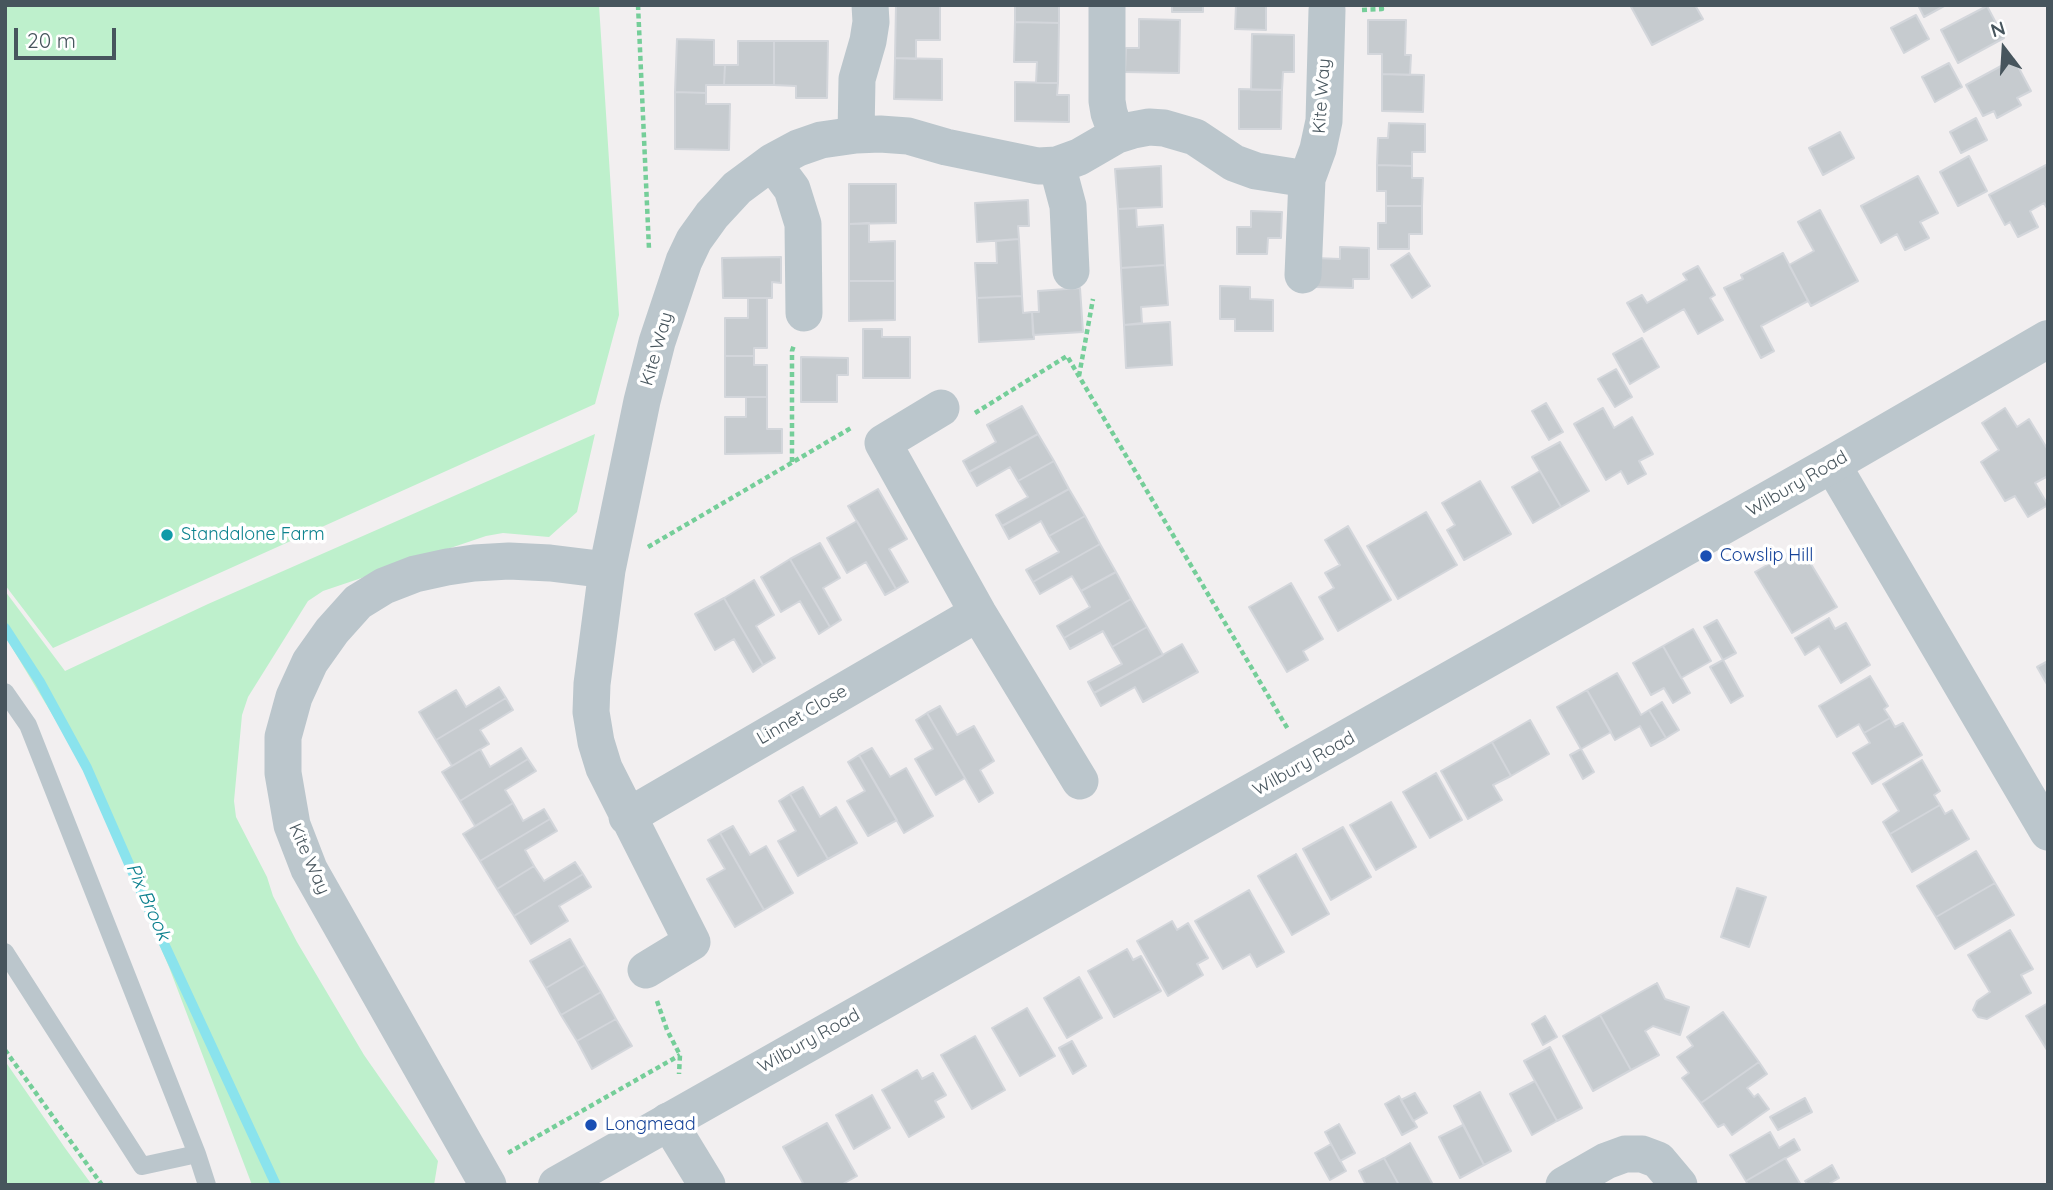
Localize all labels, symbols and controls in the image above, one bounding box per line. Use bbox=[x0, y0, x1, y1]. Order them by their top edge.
scale bar bbox=[18, 14, 119, 58]
north arrow bbox=[1969, 14, 2039, 84]
text: N bbox=[1988, 15, 2008, 42]
text: 20 m bbox=[27, 27, 76, 53]
street label: Kite Way bbox=[1309, 58, 1335, 134]
street label: Kite Way bbox=[636, 310, 678, 388]
street label: Wilbury Road bbox=[1743, 446, 1851, 522]
place label: Standalone Farm bbox=[181, 524, 325, 546]
marker: Standalone Farm bbox=[159, 527, 175, 543]
place label: Cowslip Hill bbox=[1720, 545, 1813, 567]
marker: Cowslip Hill bbox=[1698, 548, 1714, 564]
street label: Linnet Close bbox=[753, 680, 851, 750]
street label: Wilbury Road bbox=[1249, 727, 1359, 801]
street label: Kite Way bbox=[284, 820, 334, 898]
water label: Pix Brook bbox=[121, 860, 175, 944]
street label: Wilbury Road bbox=[754, 1004, 864, 1078]
place label: Longmead bbox=[605, 1114, 696, 1136]
marker: Longmead bbox=[583, 1117, 599, 1133]

